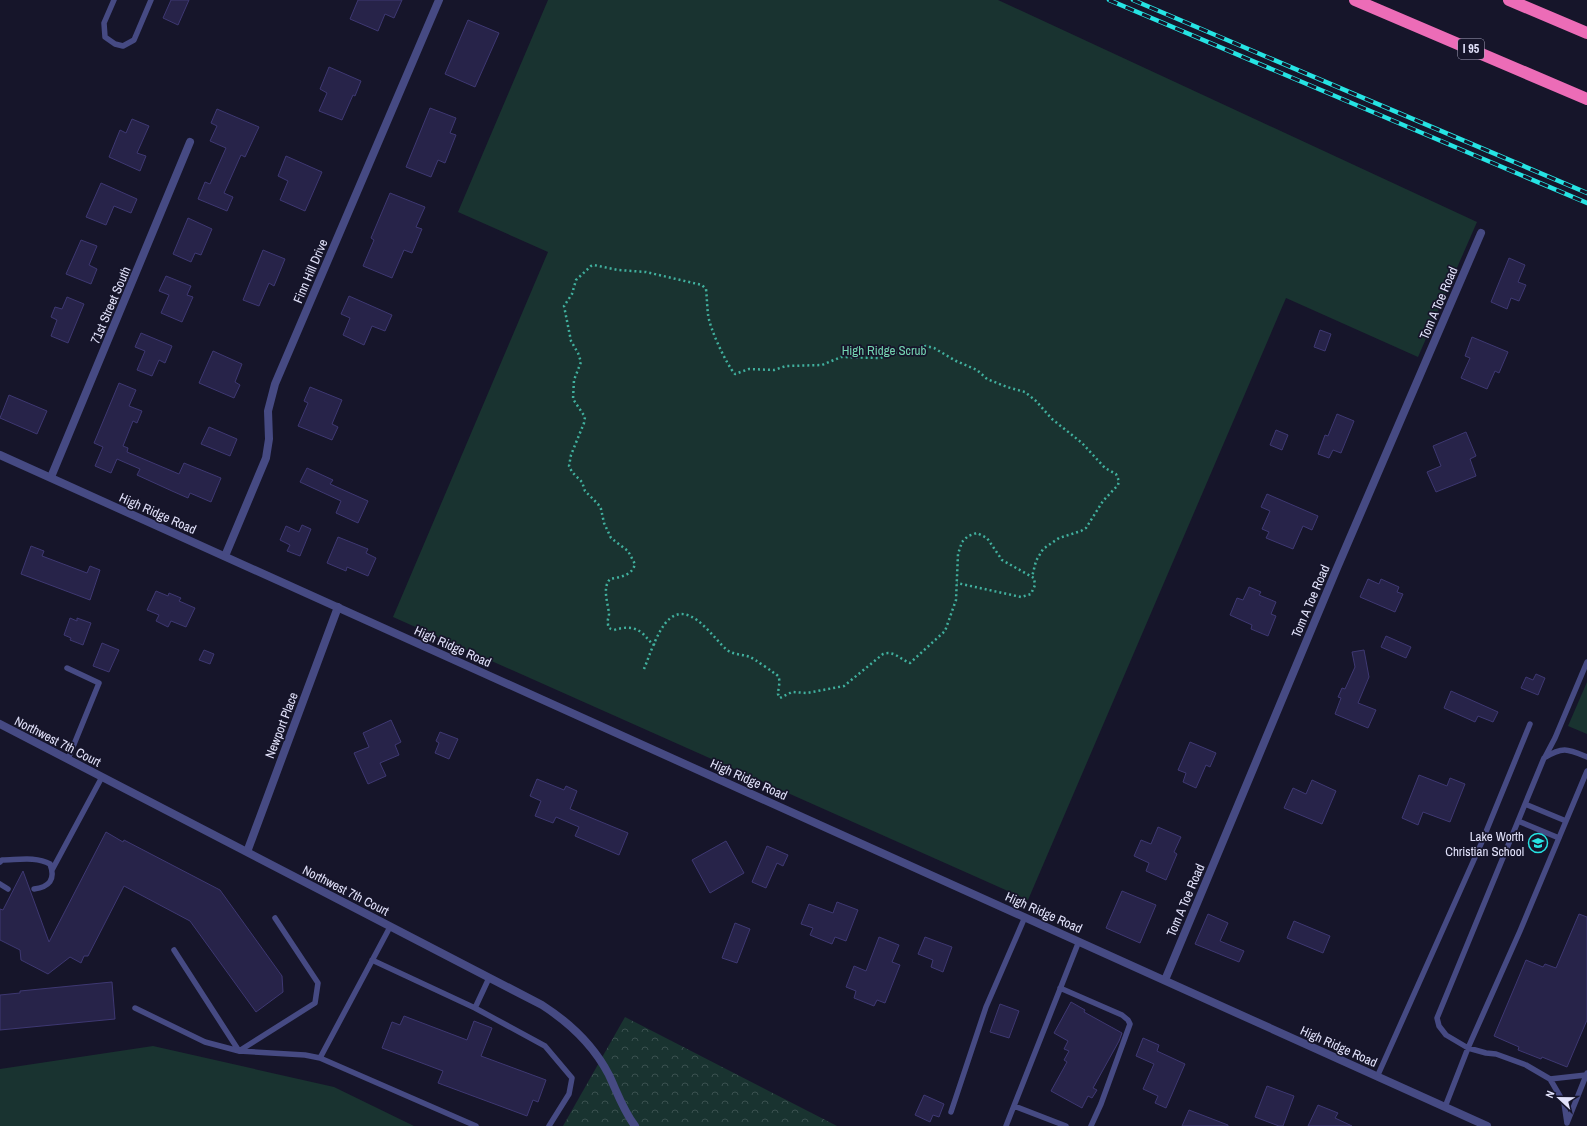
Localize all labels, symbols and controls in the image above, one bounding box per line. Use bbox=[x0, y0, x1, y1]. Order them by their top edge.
road number: I 95 bbox=[1458, 39, 1484, 59]
street label: Finn Hill Drive bbox=[289, 236, 332, 306]
street label: 71st Street South bbox=[87, 264, 134, 346]
street label: Tom A Toe Road bbox=[1416, 264, 1461, 342]
park label: High Ridge Scrub bbox=[842, 342, 926, 359]
street label: High Ridge Road bbox=[117, 489, 199, 538]
street label: Tom A Toe Road bbox=[1288, 562, 1333, 640]
street label: High Ridge Road bbox=[412, 622, 494, 671]
street label: Newport Place bbox=[261, 690, 302, 761]
street label: Northwest 7th Court bbox=[12, 712, 104, 771]
street label: High Ridge Road bbox=[708, 755, 790, 804]
place label: Lake Worth Christian School bbox=[1445, 828, 1524, 860]
school or university icon: Lake Worth Christian School bbox=[1527, 832, 1549, 854]
street label: Northwest 7th Court bbox=[300, 861, 392, 920]
street label: Tom A Toe Road bbox=[1163, 861, 1208, 939]
street label: High Ridge Road bbox=[1003, 888, 1085, 937]
street label: High Ridge Road bbox=[1298, 1022, 1380, 1071]
north arrow bbox=[1539, 1078, 1579, 1118]
text: N bbox=[1542, 1089, 1557, 1100]

